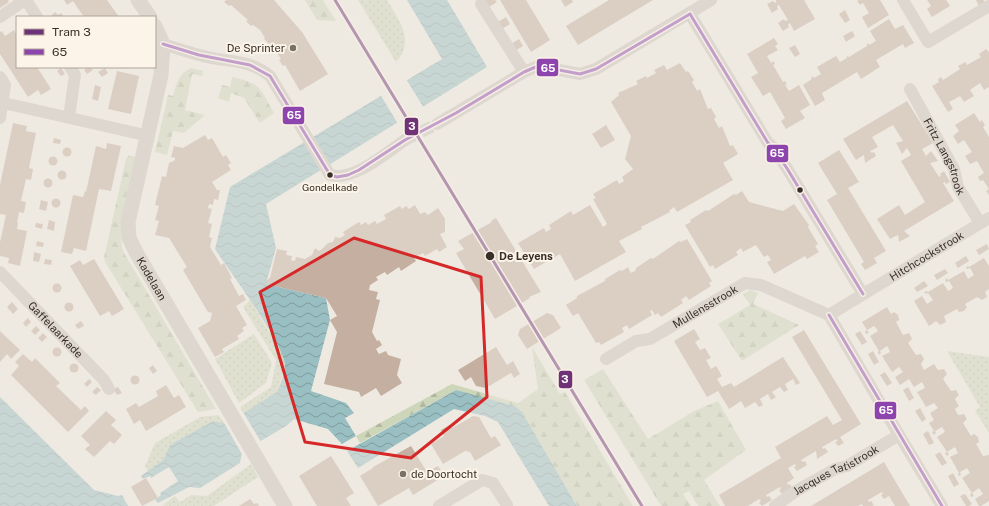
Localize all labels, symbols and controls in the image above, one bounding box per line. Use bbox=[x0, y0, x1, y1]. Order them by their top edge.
legend bbox=[16, 16, 156, 68]
text: Tram 3 bbox=[52, 25, 91, 39]
place label: De Sprinter bbox=[227, 42, 285, 54]
marker: De Sprinter bbox=[288, 43, 298, 53]
text: 65 bbox=[52, 45, 67, 59]
line badge: 65 bbox=[536, 58, 559, 77]
text: 65 bbox=[541, 62, 555, 74]
line badge: 65 bbox=[282, 106, 305, 125]
text: 65 bbox=[287, 109, 301, 121]
street label: Fritz Langstrook bbox=[921, 116, 967, 197]
line badge: 3 bbox=[404, 117, 419, 136]
text: 3 bbox=[408, 120, 416, 132]
line badge: 65 bbox=[766, 144, 789, 163]
text: 65 bbox=[770, 147, 784, 159]
marker: Gondelkade bbox=[325, 170, 335, 180]
place label: Gondelkade bbox=[302, 181, 358, 193]
unlabelled marker bbox=[795, 185, 805, 195]
street label: Hitchcockstrook bbox=[887, 229, 966, 283]
marker: De Leyens bbox=[484, 250, 496, 262]
place label: De Leyens bbox=[499, 250, 553, 262]
street label: Kadelaan bbox=[134, 255, 169, 303]
street label: Mullensstrook bbox=[670, 283, 740, 330]
street label: Gaffelaarkade bbox=[26, 299, 85, 360]
line badge: 3 bbox=[558, 370, 573, 389]
text: 3 bbox=[561, 373, 569, 385]
line badge: 65 bbox=[874, 401, 897, 420]
text: 65 bbox=[879, 404, 893, 416]
street label: Jacques Tatistrook bbox=[791, 443, 881, 497]
place label: de Doortocht bbox=[411, 468, 477, 480]
marker: de Doortocht bbox=[398, 469, 408, 479]

